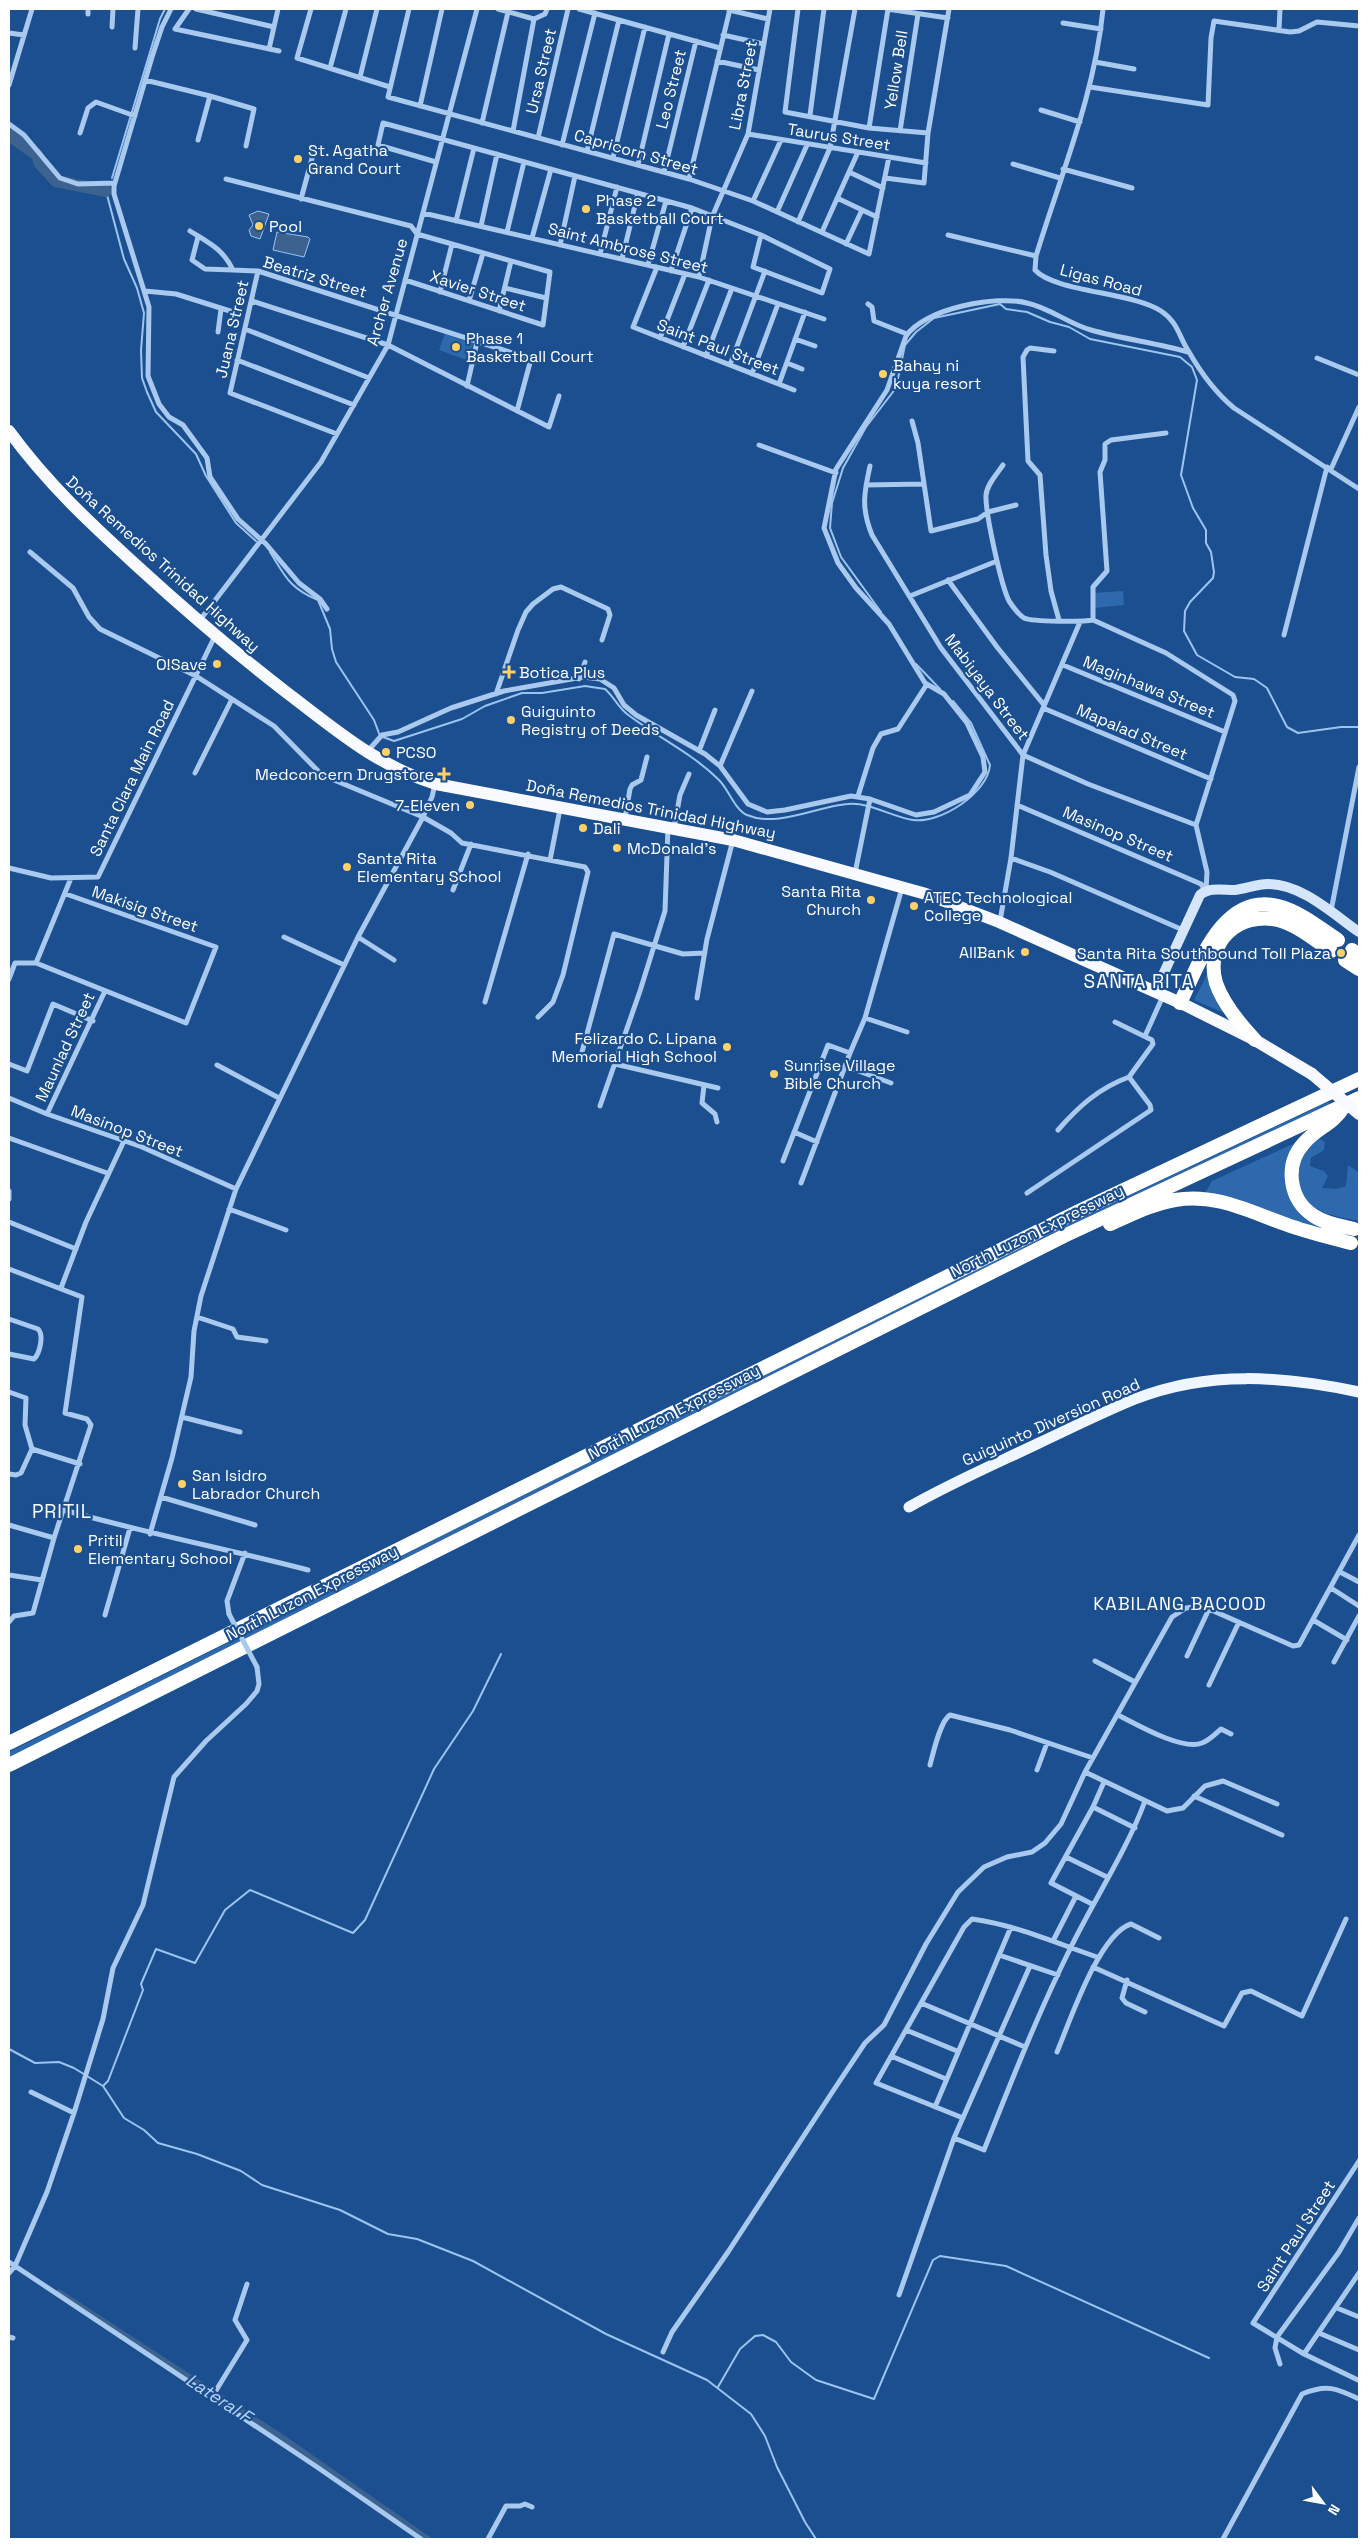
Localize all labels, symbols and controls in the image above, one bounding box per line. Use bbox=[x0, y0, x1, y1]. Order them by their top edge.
street label: Ursa Street bbox=[521, 26, 561, 116]
street label: Yellow Bell bbox=[879, 29, 913, 111]
street label: Libra Street bbox=[724, 38, 762, 132]
street label: Leo Street bbox=[651, 47, 691, 131]
street label: Taurus Street bbox=[786, 118, 892, 156]
street label: Capricorn Street bbox=[572, 124, 700, 180]
place label: St. Agatha Grand Court bbox=[308, 140, 401, 179]
marker: St. Agatha Grand Court bbox=[292, 153, 304, 165]
place label: Phase 2 Basketball Court bbox=[596, 190, 724, 229]
marker: Phase 2 Basketball Court bbox=[580, 203, 592, 215]
place label: Pool bbox=[269, 216, 302, 237]
street label: Saint Ambrose Street bbox=[546, 218, 710, 278]
marker: Pool bbox=[253, 220, 265, 232]
street label: Archer Avenue bbox=[362, 236, 412, 348]
street label: Beatriz Street bbox=[261, 251, 369, 303]
street label: Ligas Road bbox=[1058, 259, 1144, 301]
street label: Xavier Street bbox=[427, 266, 529, 316]
street label: Juana Street bbox=[211, 278, 253, 380]
street label: Saint Paul Street bbox=[654, 314, 782, 380]
place label: Phase 1 Basketball Court bbox=[466, 328, 594, 367]
marker: Phase 1 Basketball Court bbox=[450, 341, 462, 353]
place label: Bahay ni kuya resort bbox=[893, 355, 981, 394]
marker: Bahay ni kuya resort bbox=[877, 368, 889, 380]
street label: Doña Remedios Trinidad Highway bbox=[62, 471, 264, 657]
street label: Mabiyaya Street bbox=[940, 630, 1034, 744]
street label: Maginhawa Street bbox=[1080, 651, 1218, 723]
place label: O!Save bbox=[156, 654, 207, 675]
marker: O!Save bbox=[211, 658, 223, 670]
place label: Botica Plus bbox=[519, 662, 605, 683]
marker: Botica Plus bbox=[503, 666, 515, 678]
street label: Santa Clara Main Road bbox=[85, 696, 179, 860]
street label: Mapalad Street bbox=[1073, 699, 1191, 765]
place label: Guiguinto Registry of Deeds bbox=[521, 701, 659, 740]
marker: Guiguinto Registry of Deeds bbox=[505, 714, 517, 726]
place label: PCSO bbox=[396, 742, 436, 763]
marker: PCSO bbox=[380, 746, 392, 758]
place label: Medconcern Drugstore bbox=[255, 764, 434, 785]
marker: Medconcern Drugstore bbox=[438, 768, 450, 780]
street label: Doña Remedios Trinidad Highway bbox=[524, 774, 778, 844]
place label: 7-Eleven bbox=[395, 795, 460, 816]
marker: 7-Eleven bbox=[464, 799, 476, 811]
street label: Masinop Street bbox=[1059, 801, 1177, 867]
place label: Dali bbox=[593, 818, 621, 839]
marker: Dali bbox=[577, 822, 589, 834]
place label: McDonald's bbox=[627, 838, 717, 859]
marker: McDonald's bbox=[611, 842, 623, 854]
place label: Santa Rita Elementary School bbox=[357, 848, 502, 887]
marker: Santa Rita Elementary School bbox=[341, 861, 353, 873]
street label: Makisig Street bbox=[89, 881, 201, 937]
place label: Santa Rita Church bbox=[781, 881, 861, 920]
place label: ATEC Technological College bbox=[924, 887, 1072, 926]
marker: Santa Rita Church bbox=[865, 894, 877, 906]
marker: ATEC Technological College bbox=[908, 900, 920, 912]
place label: AllBank bbox=[959, 942, 1015, 963]
place label: Santa Rita Southbound Toll Plaza bbox=[1077, 943, 1331, 964]
marker: AllBank bbox=[1019, 946, 1031, 958]
marker: Santa Rita Southbound Toll Plaza bbox=[1335, 947, 1347, 959]
district label: SANTA RITA bbox=[1084, 969, 1194, 994]
street label: Maunlad Street bbox=[30, 989, 100, 1105]
place label: Felizardo C. Lipana Memorial High School bbox=[551, 1028, 717, 1067]
marker: Felizardo C. Lipana Memorial High School bbox=[721, 1041, 733, 1053]
place label: Sunrise Village Bible Church bbox=[784, 1055, 896, 1094]
marker: Sunrise Village Bible Church bbox=[768, 1068, 780, 1080]
street label: Masinop Street bbox=[68, 1100, 186, 1162]
street label: North Luzon Expressway bbox=[947, 1180, 1127, 1282]
street label: North Luzon Expressway bbox=[584, 1359, 764, 1465]
street label: Guiguinto Diversion Road bbox=[959, 1373, 1143, 1471]
place label: San Isidro Labrador Church bbox=[192, 1465, 320, 1504]
marker: San Isidro Labrador Church bbox=[176, 1478, 188, 1490]
district label: PRITIL bbox=[32, 1499, 92, 1524]
place label: Pritil Elementary School bbox=[88, 1530, 233, 1569]
street label: North Luzon Expressway bbox=[222, 1540, 402, 1646]
marker: Pritil Elementary School bbox=[72, 1543, 84, 1555]
district label: KABILANG BACOOD bbox=[1093, 1592, 1267, 1615]
street label: Saint Paul Street bbox=[1252, 2176, 1340, 2296]
water label: Lateral F bbox=[182, 2368, 259, 2430]
north arrow bbox=[1298, 2478, 1348, 2528]
text: N bbox=[1324, 2501, 1344, 2519]

